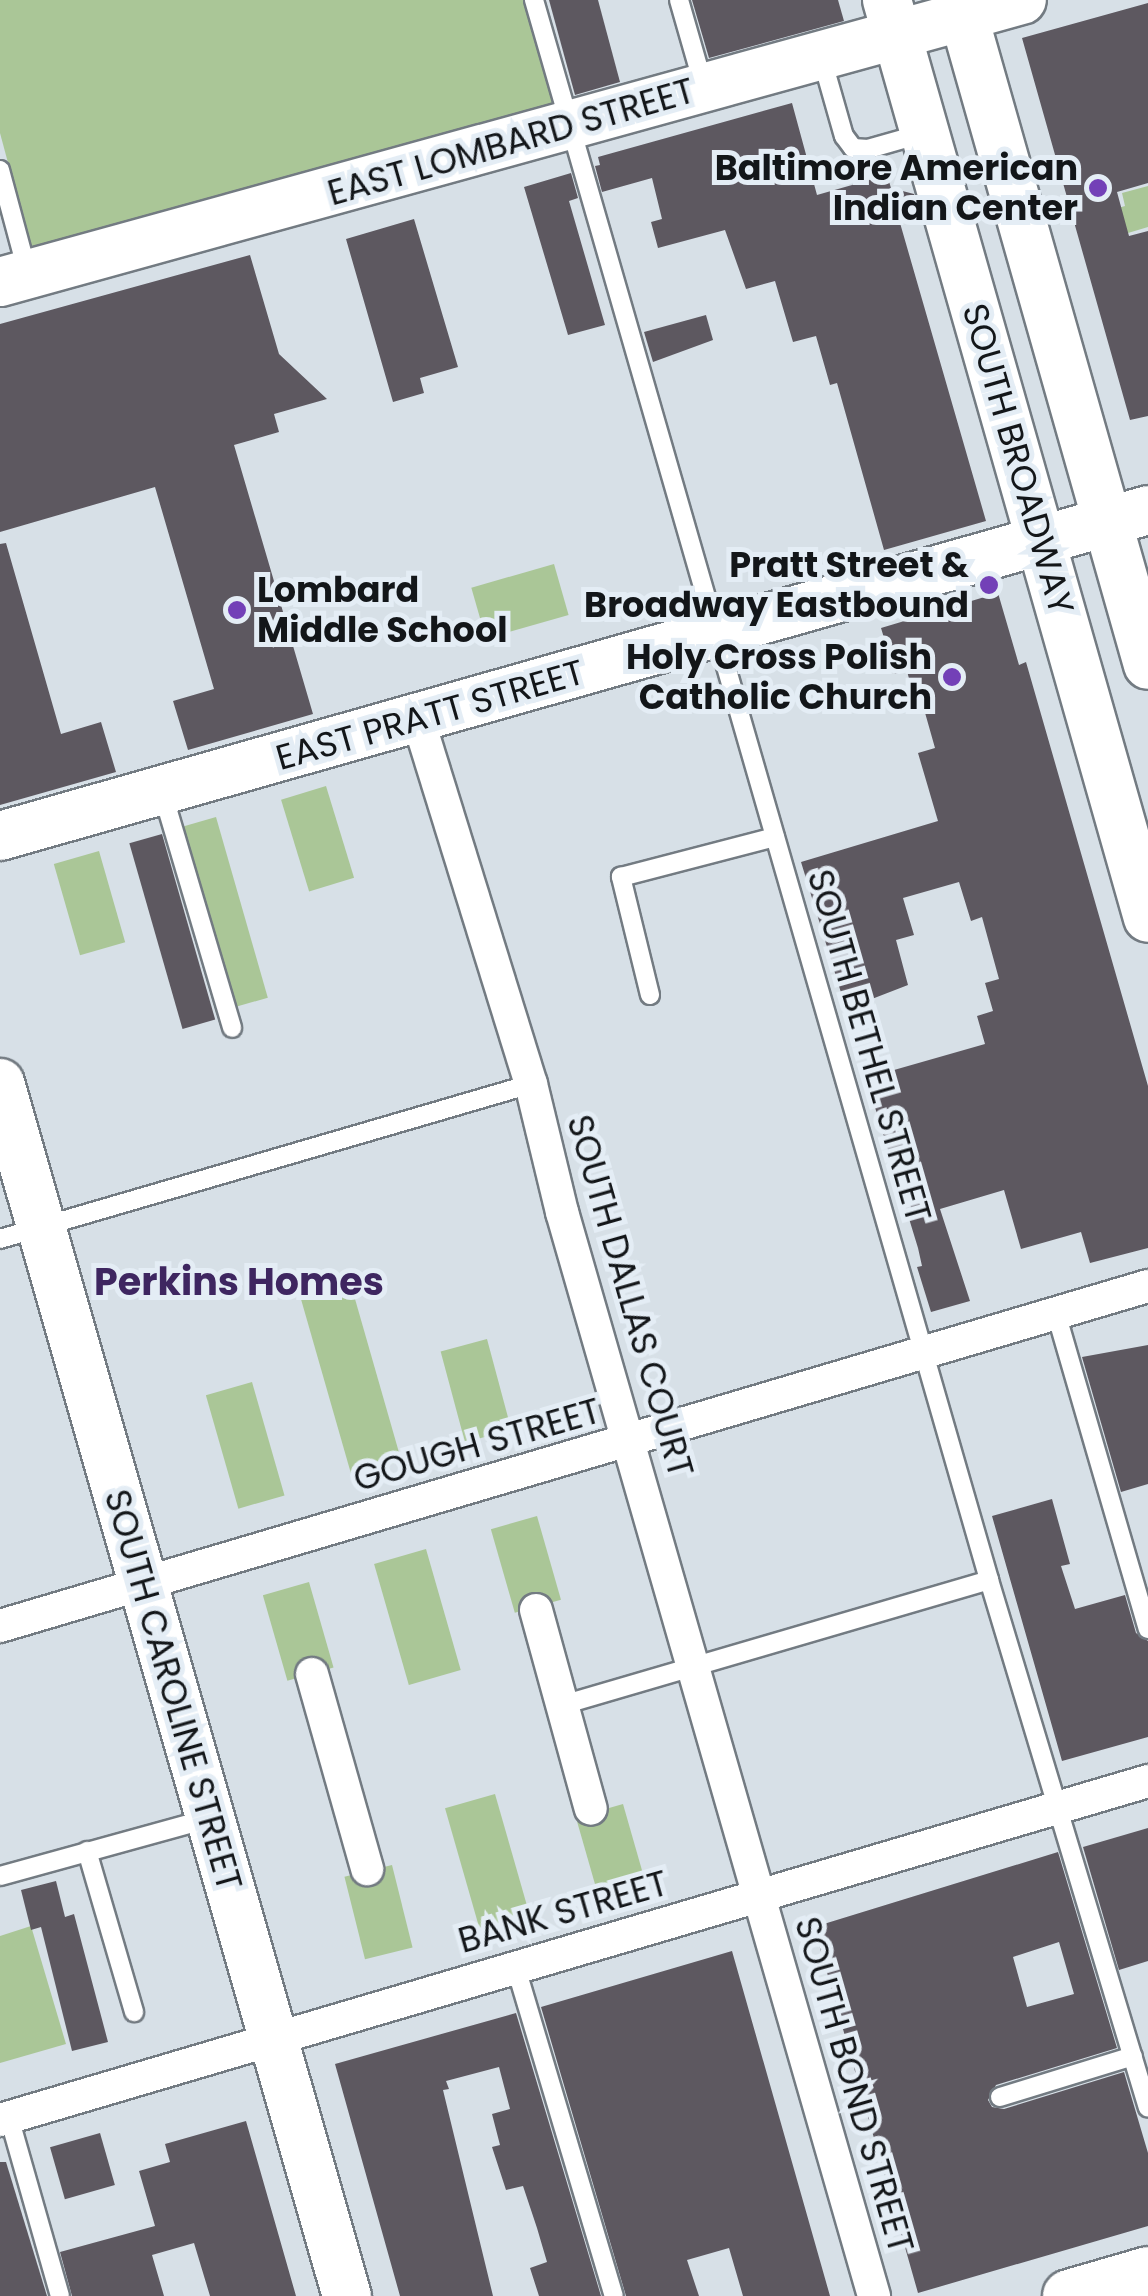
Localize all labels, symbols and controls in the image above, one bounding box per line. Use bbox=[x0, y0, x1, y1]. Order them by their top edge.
street label: EAST LOMBARD STREET bbox=[323, 70, 699, 214]
place label: Baltimore American Indian Center bbox=[715, 147, 1078, 229]
marker: Baltimore American Indian Center bbox=[1087, 177, 1109, 199]
street label: SOUTH BROADWAY bbox=[954, 299, 1082, 619]
place label: Pratt Street & Broadway Eastbound bbox=[584, 544, 969, 626]
place label: Lombard Middle School bbox=[257, 569, 507, 651]
marker: Pratt Street & Broadway Eastbound bbox=[978, 574, 1000, 596]
marker: Lombard Middle School bbox=[226, 599, 248, 621]
place label: Holy Cross Polish Catholic Church bbox=[626, 636, 932, 718]
street label: EAST PRATT STREET bbox=[271, 651, 589, 779]
marker: Holy Cross Polish Catholic Church bbox=[941, 666, 963, 688]
street label: SOUTH BETHEL STREET bbox=[799, 865, 939, 1227]
street label: SOUTH DALLAS COURT bbox=[558, 1110, 702, 1482]
district label: Perkins Homes bbox=[94, 1259, 384, 1305]
street label: GOUGH STREET bbox=[349, 1390, 605, 1500]
street label: SOUTH CAROLINE STREET bbox=[96, 1485, 250, 1895]
street label: BANK STREET bbox=[454, 1862, 672, 1962]
street label: SOUTH BOND STREET bbox=[786, 1912, 922, 2258]

